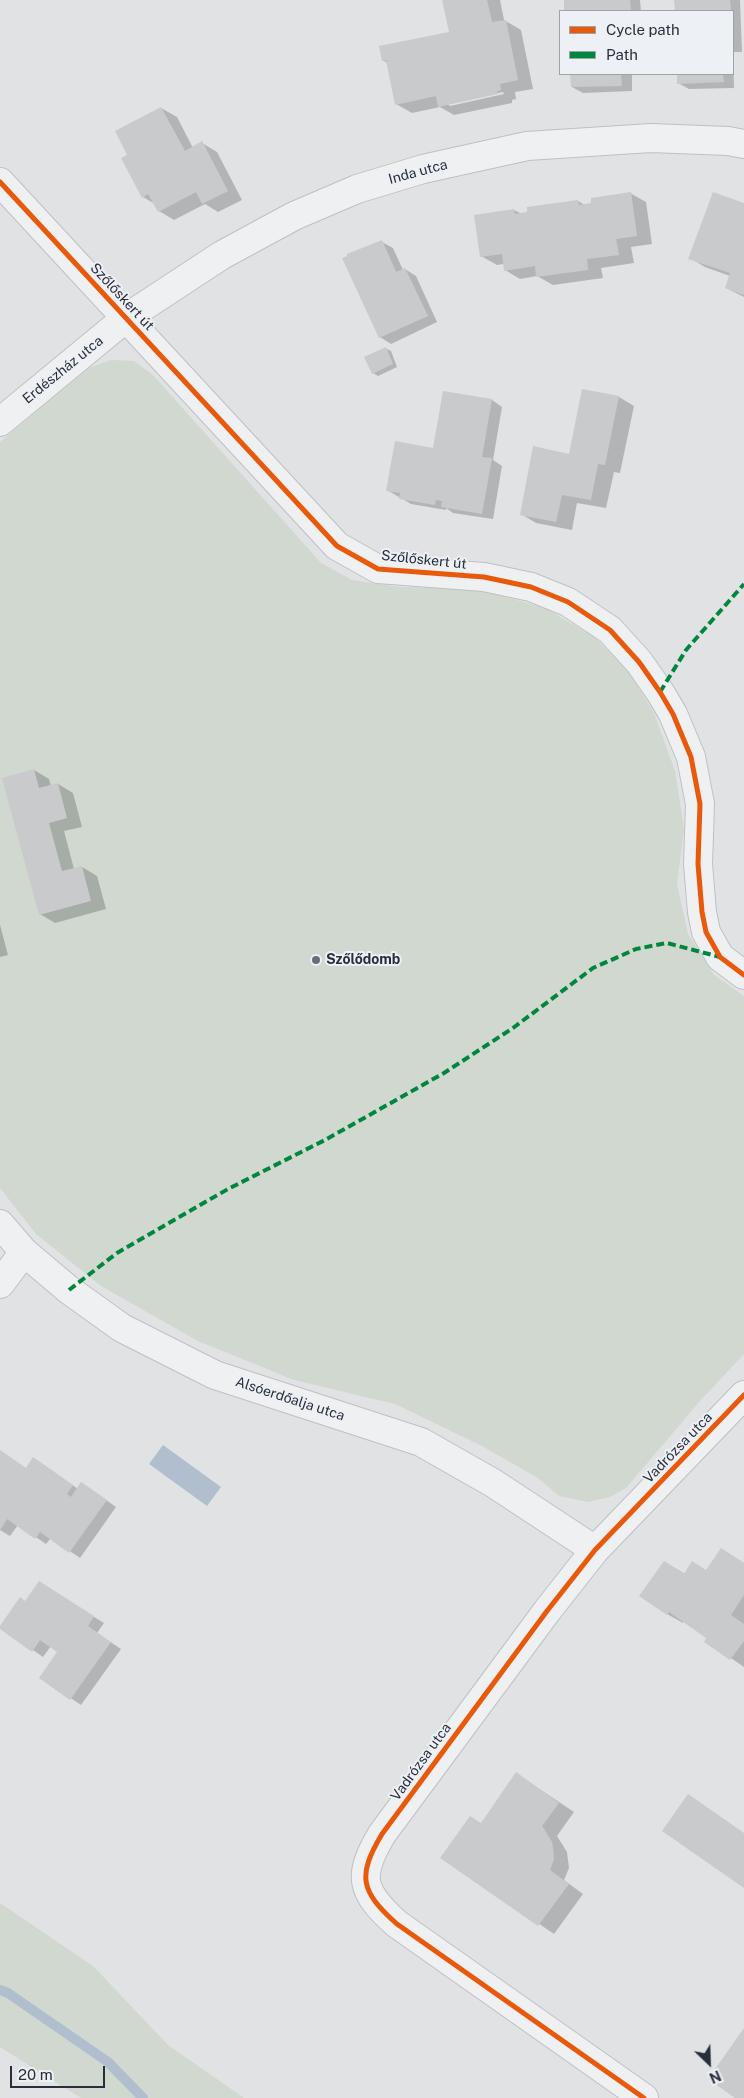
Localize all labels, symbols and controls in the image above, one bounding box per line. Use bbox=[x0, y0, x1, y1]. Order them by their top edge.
legend bbox=[559, 10, 734, 75]
text: Cycle path bbox=[606, 21, 680, 38]
text: Path bbox=[606, 46, 638, 63]
street label: Inda utca bbox=[387, 156, 449, 188]
street label: Szőlőskert út bbox=[87, 260, 157, 334]
street label: Erdészház utca bbox=[19, 333, 107, 407]
street label: Szőlőskert út bbox=[380, 547, 468, 573]
place label: Szőlődomb bbox=[326, 952, 400, 968]
marker: Szőlődomb bbox=[310, 954, 322, 966]
street label: Alsóerdőalja utca bbox=[233, 1373, 347, 1425]
street label: Vadrózsa utca bbox=[640, 1409, 716, 1487]
street label: Vadrózsa utca bbox=[387, 1720, 455, 1804]
north arrow bbox=[684, 2038, 734, 2088]
scale bar bbox=[12, 2056, 108, 2088]
text: 20 m bbox=[18, 2066, 53, 2083]
text: N bbox=[707, 2067, 723, 2086]

